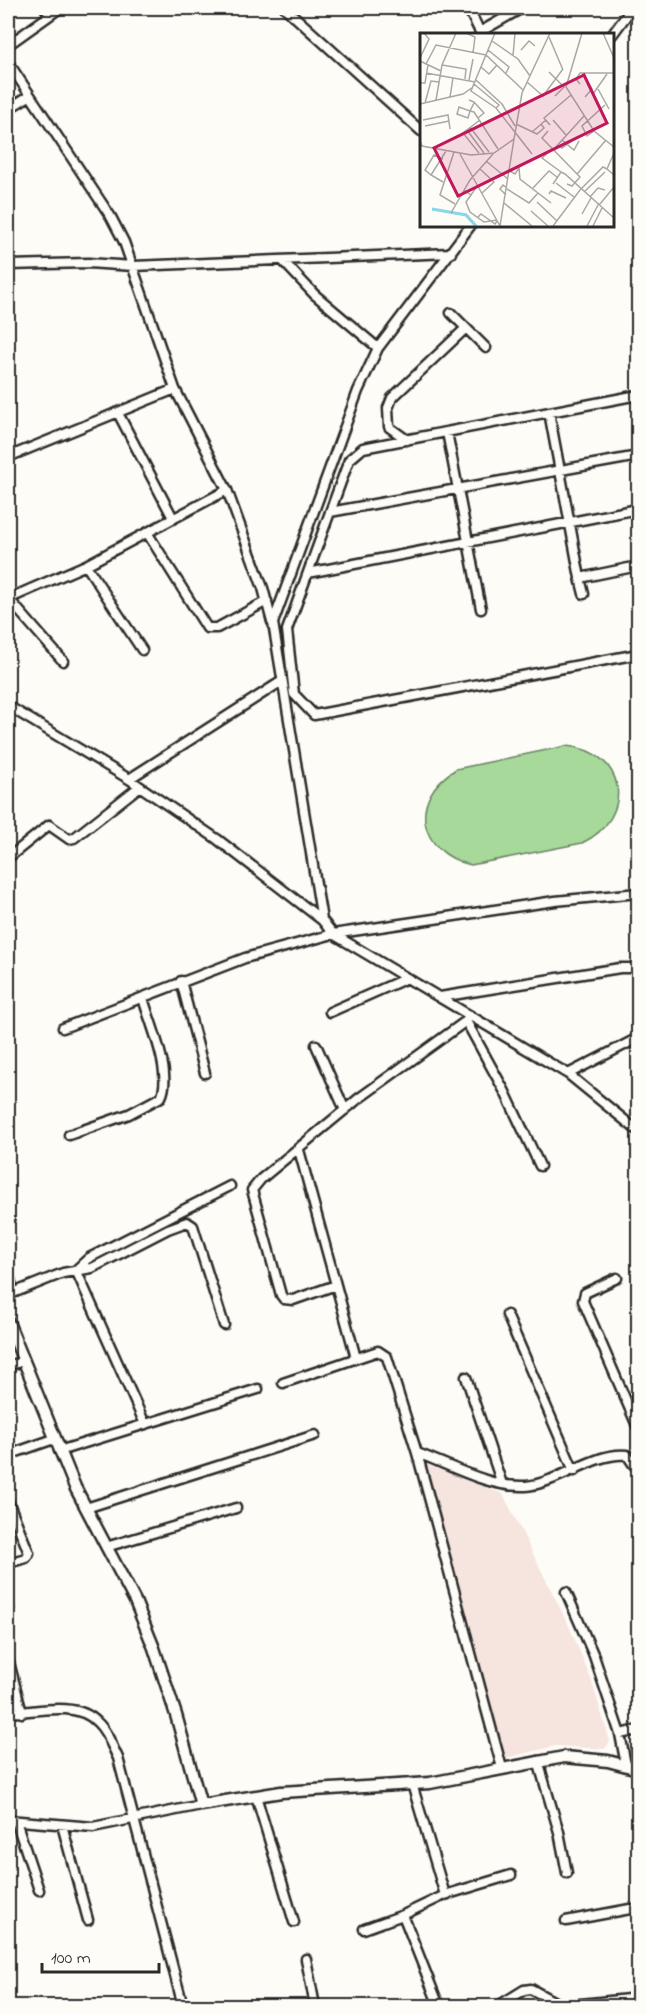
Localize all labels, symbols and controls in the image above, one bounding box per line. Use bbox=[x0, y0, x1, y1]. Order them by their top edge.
inset map bbox=[420, 33, 613, 226]
scale bar bbox=[42, 1936, 159, 1974]
text: 100 m bbox=[51, 1946, 91, 1972]

